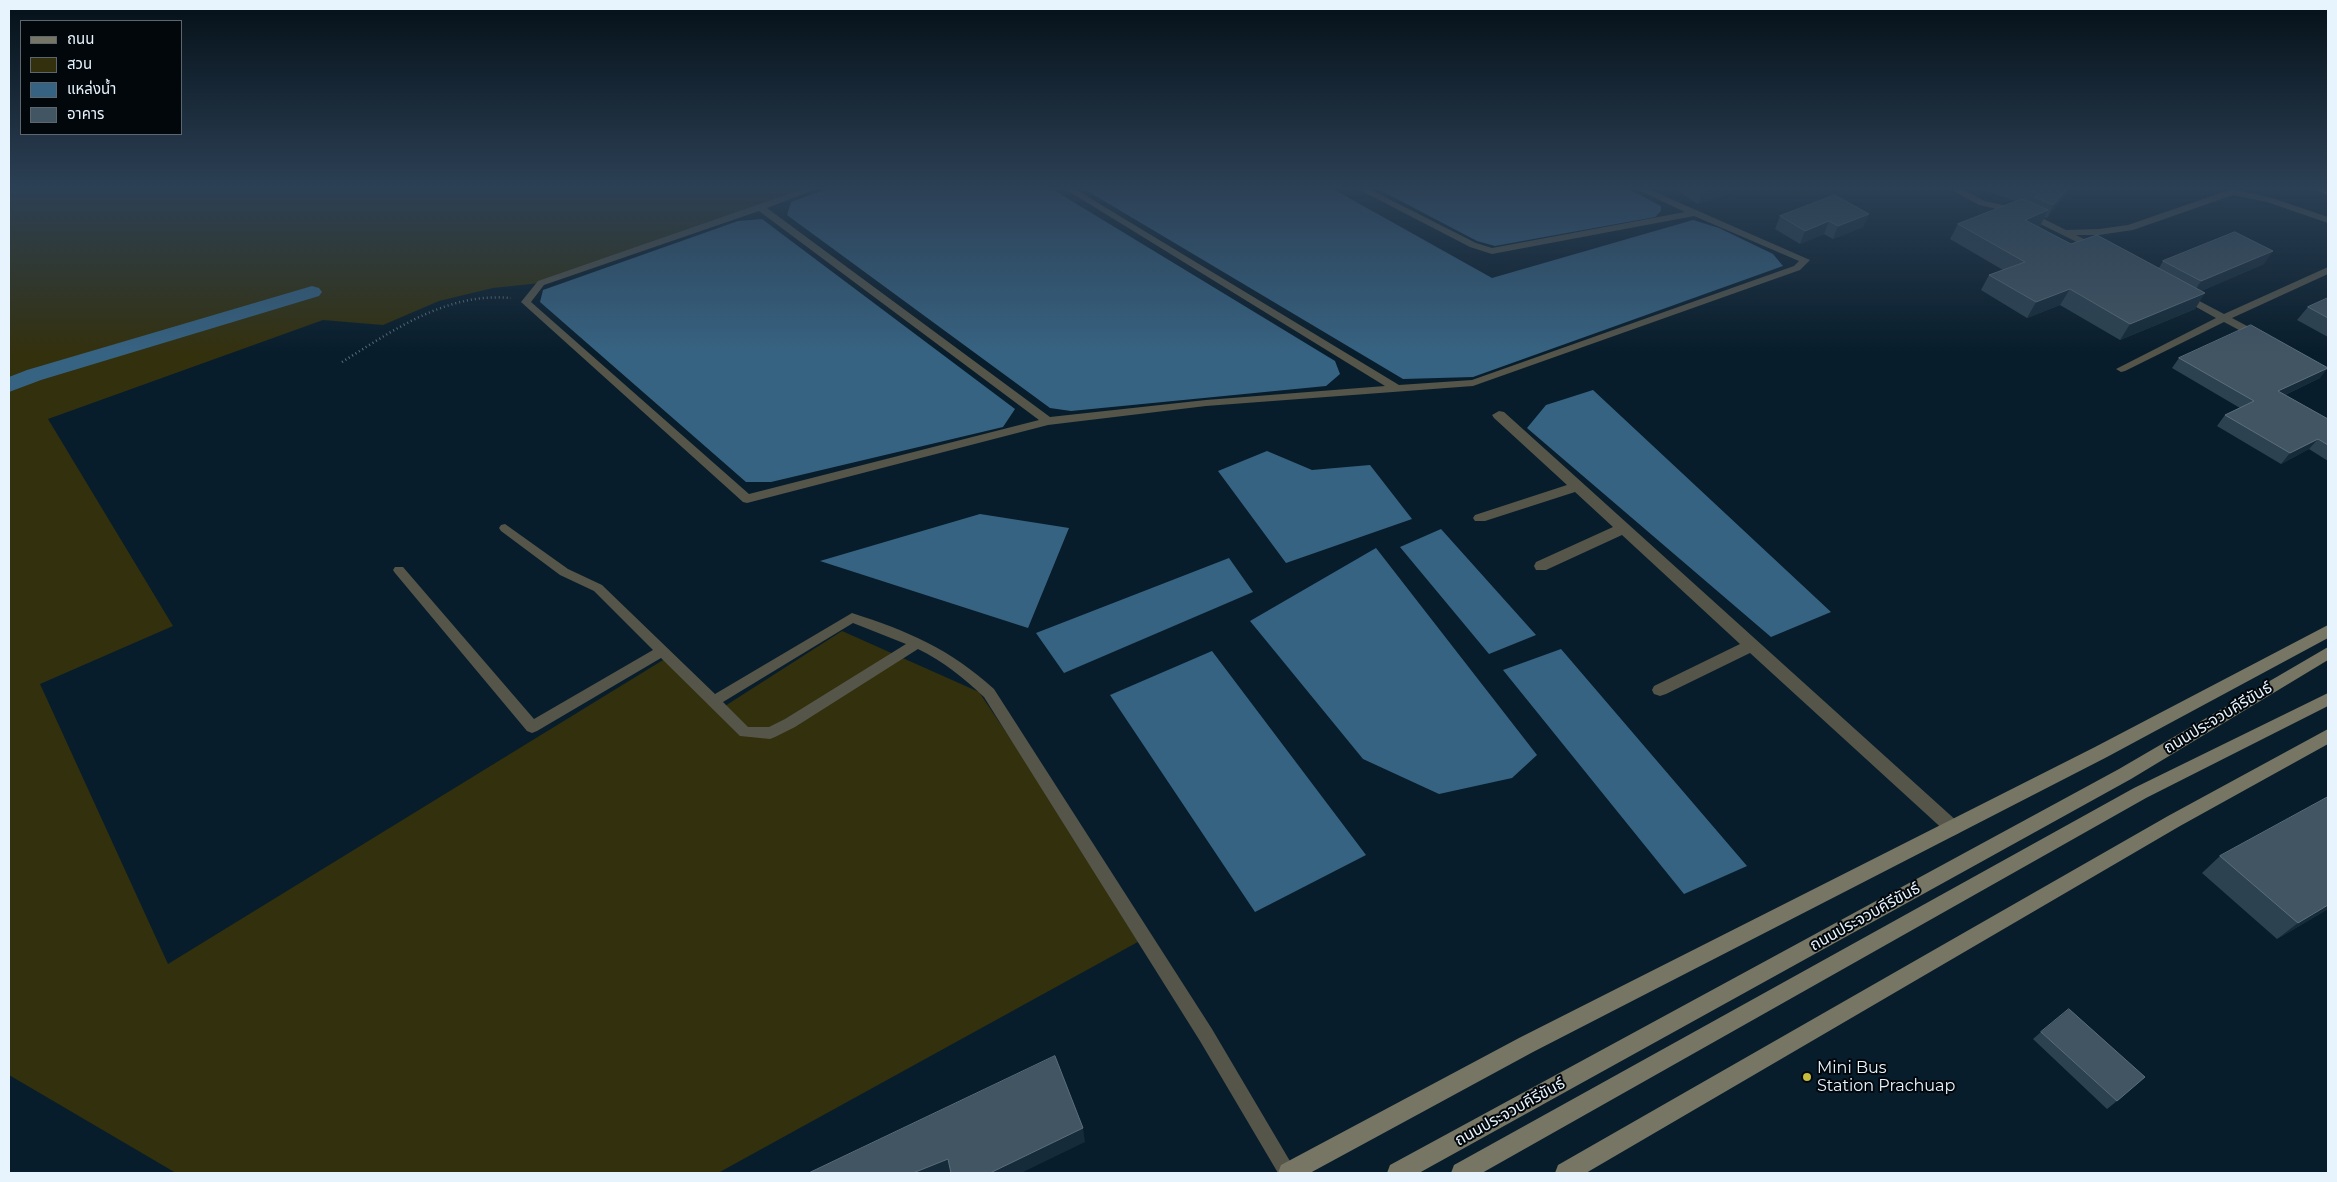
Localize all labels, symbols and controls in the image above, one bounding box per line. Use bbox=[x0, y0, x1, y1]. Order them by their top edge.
legend bbox=[20, 20, 182, 135]
text: ถนน bbox=[67, 29, 94, 48]
text: สวน bbox=[67, 54, 92, 73]
text: แหล่งน้ำ bbox=[67, 79, 116, 98]
text: อาคาร bbox=[67, 104, 104, 123]
street label: ถนนประจวบคีรีขันธ์ bbox=[2160, 678, 2276, 758]
street label: ถนนประจวบคีรีขันธ์ bbox=[1807, 879, 1923, 955]
place label: Mini Bus Station Prachuap bbox=[1817, 1058, 1955, 1096]
marker: Mini Bus Station Prachuap bbox=[1801, 1071, 1813, 1083]
street label: ถนนประจวบคีรีขันธ์ bbox=[1452, 1074, 1568, 1150]

